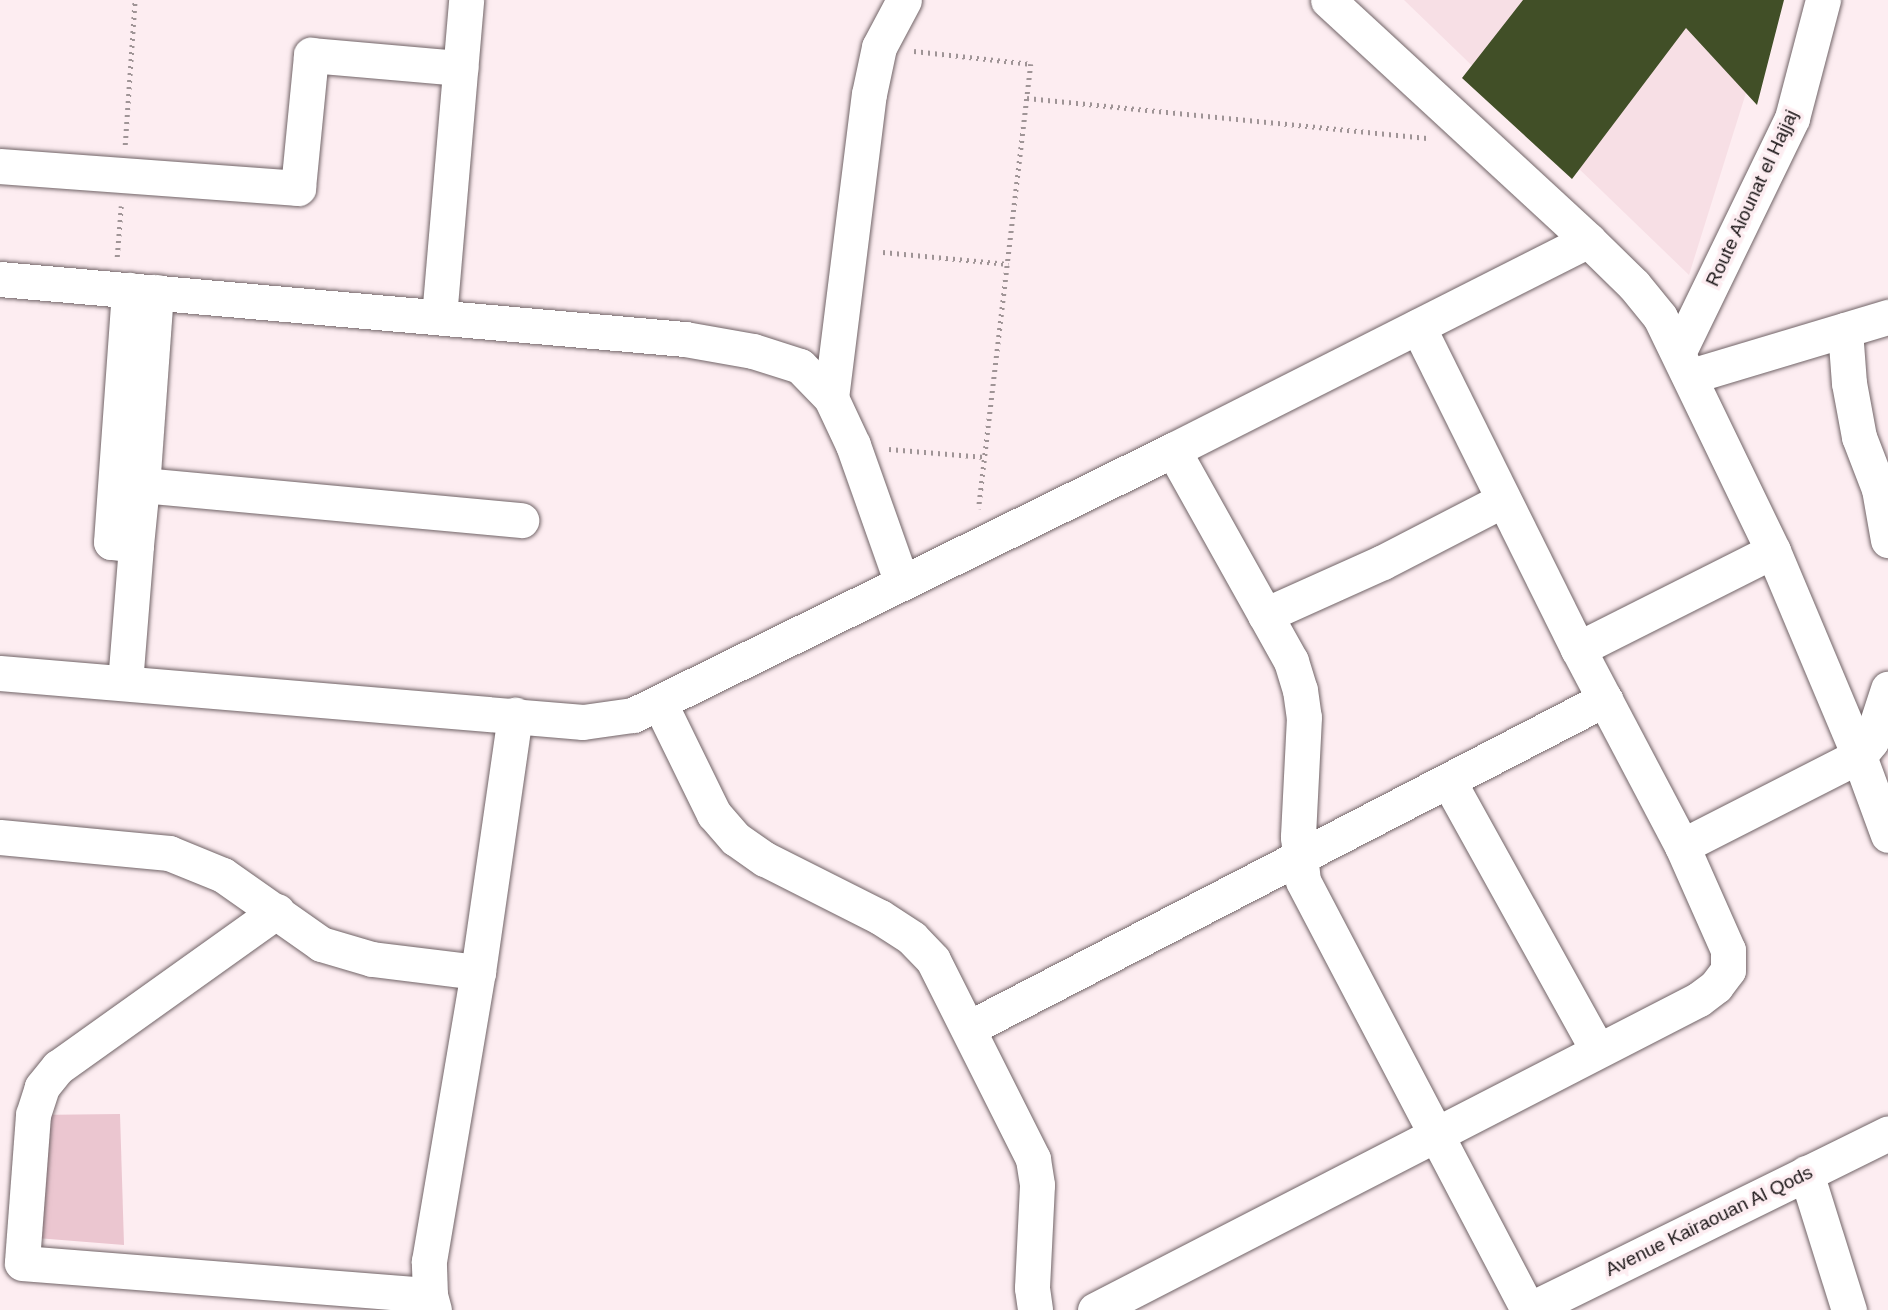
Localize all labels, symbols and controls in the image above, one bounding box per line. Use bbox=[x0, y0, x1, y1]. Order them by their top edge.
street label: Route Aiounat el Hajjaj bbox=[1701, 106, 1803, 290]
street label: Avenue Kairaouan Al Qods bbox=[1601, 1161, 1817, 1281]

